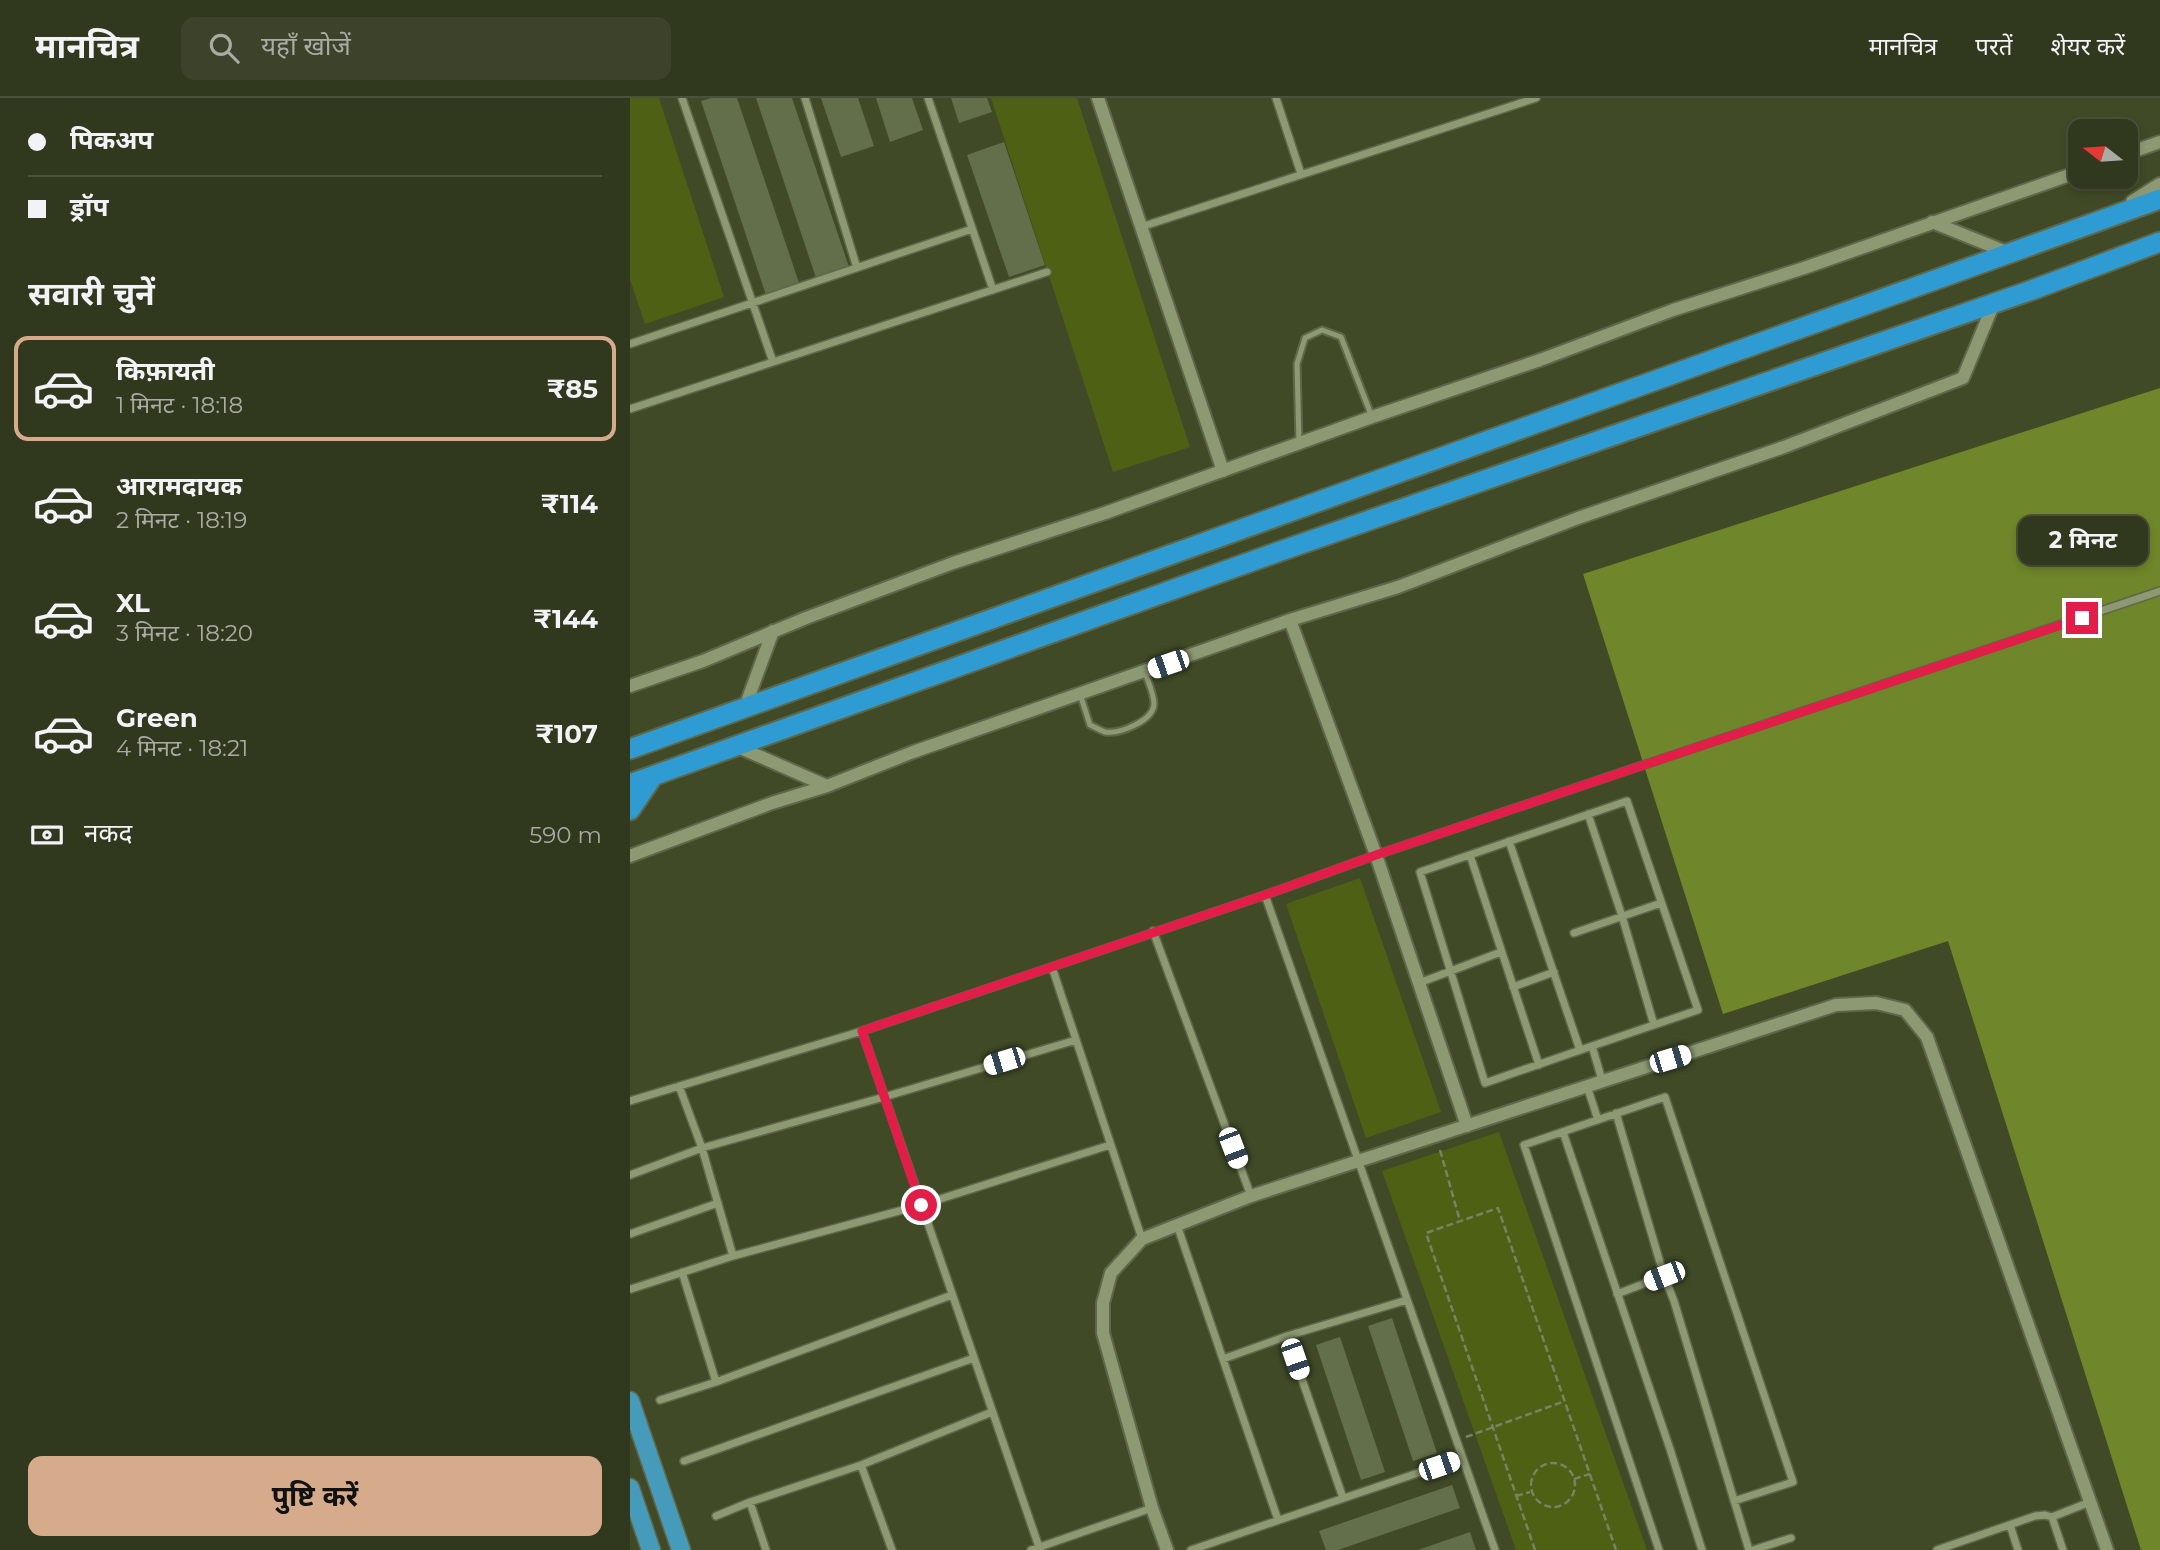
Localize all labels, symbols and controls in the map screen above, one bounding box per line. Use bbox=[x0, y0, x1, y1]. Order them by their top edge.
search box bbox=[181, 17, 671, 80]
text: मानचित्र bbox=[35, 26, 139, 66]
icon: search bbox=[205, 29, 243, 67]
text: यहाँ खोजें bbox=[261, 30, 351, 62]
text: मानचित्र bbox=[1869, 32, 1937, 61]
text: परतें bbox=[1975, 32, 2012, 61]
text: शेयर करें bbox=[2050, 32, 2125, 61]
north arrow bbox=[2068, 119, 2138, 189]
map controls bbox=[2068, 119, 2138, 189]
text: पिकअप bbox=[70, 124, 153, 156]
text: ड्रॉप bbox=[70, 191, 108, 223]
text: सवारी चुनें bbox=[28, 274, 155, 313]
text: किफ़ायती bbox=[116, 355, 215, 387]
icon: car bbox=[32, 357, 95, 420]
text: ₹85 bbox=[547, 373, 598, 405]
text: 1 मिनट · 18:18 bbox=[116, 391, 243, 419]
text: आरामदायक bbox=[116, 470, 242, 502]
icon: car bbox=[32, 472, 95, 535]
text: ₹114 bbox=[541, 488, 598, 520]
text: 2 मिनट · 18:19 bbox=[116, 506, 247, 534]
callout: 2 मिनट bbox=[2017, 517, 2147, 566]
text: 2 मिनट bbox=[2049, 526, 2117, 554]
icon: car bbox=[32, 587, 95, 650]
text: XL bbox=[116, 587, 150, 619]
route end bbox=[2066, 602, 2098, 634]
text: ₹144 bbox=[533, 603, 598, 635]
text: 3 मिनट · 18:20 bbox=[116, 619, 253, 647]
car bbox=[1145, 647, 1192, 681]
icon: car bbox=[32, 702, 95, 765]
text: Green bbox=[116, 702, 198, 734]
text: ₹107 bbox=[535, 718, 598, 750]
text: 4 मिनट · 18:21 bbox=[116, 734, 248, 762]
icon: cash bbox=[28, 816, 66, 854]
text: नकद bbox=[84, 817, 132, 849]
text: 590 m bbox=[529, 821, 602, 849]
car bbox=[1647, 1043, 1694, 1075]
car bbox=[981, 1045, 1028, 1077]
car bbox=[1216, 1125, 1251, 1171]
route start bbox=[905, 1189, 937, 1221]
car bbox=[1641, 1259, 1688, 1293]
car bbox=[1279, 1336, 1312, 1382]
car bbox=[1416, 1449, 1463, 1483]
button: पुष्टि करें bbox=[28, 1456, 602, 1536]

